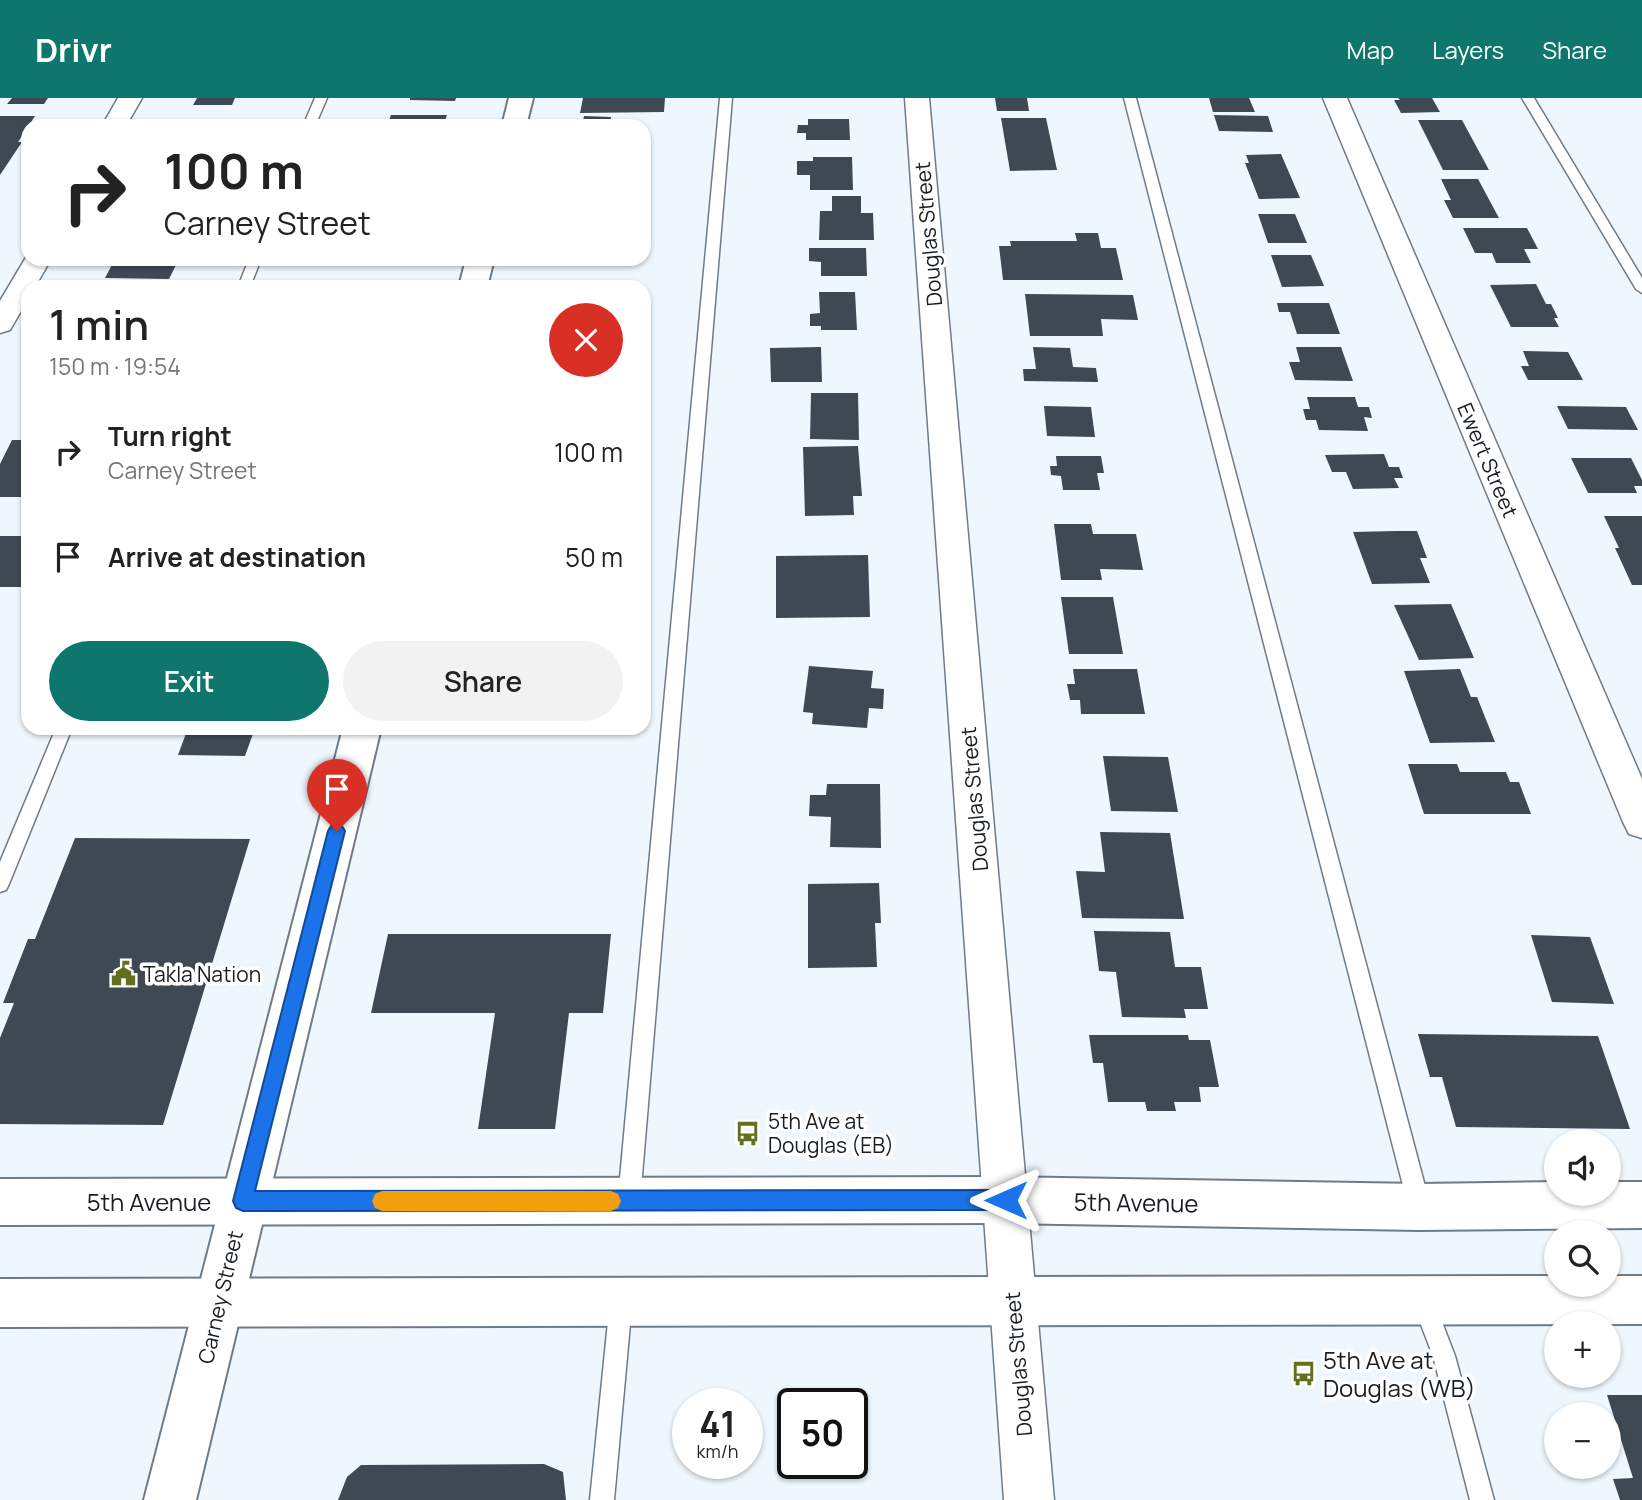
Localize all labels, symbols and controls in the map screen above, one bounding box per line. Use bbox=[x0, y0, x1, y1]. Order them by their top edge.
text: Drivr bbox=[35, 27, 112, 72]
text: Map bbox=[1347, 33, 1394, 66]
text: Layers bbox=[1432, 33, 1504, 66]
text: Share bbox=[1542, 33, 1607, 66]
text: 100 m bbox=[164, 137, 304, 204]
icon: right bbox=[49, 147, 140, 238]
street label: Douglas Street bbox=[908, 161, 948, 307]
text: Carney Street bbox=[164, 201, 371, 245]
text: 1 min bbox=[49, 295, 149, 353]
button: close bbox=[549, 303, 623, 377]
text: 150 m · 19:54 bbox=[49, 350, 181, 382]
street label: Ewert Street bbox=[1451, 398, 1525, 522]
text: Turn right bbox=[108, 418, 232, 454]
icon: right bbox=[49, 433, 87, 471]
text: 100 m bbox=[554, 434, 623, 470]
text: Carney Street bbox=[108, 454, 257, 486]
icon: arrive bbox=[49, 538, 87, 576]
text: Arrive at destination bbox=[108, 539, 366, 575]
text: 50 m bbox=[565, 539, 623, 575]
button: Exit bbox=[49, 641, 329, 721]
button: Share bbox=[343, 641, 623, 721]
street label: Douglas Street bbox=[954, 726, 994, 872]
pin bbox=[307, 759, 367, 831]
icon: arrive bbox=[318, 770, 356, 808]
public building icon: Takla Nation bbox=[109, 960, 137, 988]
place label: Takla Nation bbox=[143, 960, 261, 988]
place label: 5th Ave at Douglas (EB) bbox=[768, 1107, 894, 1159]
bus stop icon: 5th Ave at Douglas (EB) bbox=[734, 1119, 762, 1147]
map controls bbox=[1544, 1129, 1621, 1479]
button: sound bbox=[1544, 1129, 1621, 1206]
position arrow bbox=[969, 1163, 1043, 1237]
street label: 5th Avenue bbox=[1073, 1184, 1199, 1220]
street label: 5th Avenue bbox=[87, 1185, 211, 1218]
button: search bbox=[1544, 1220, 1621, 1297]
street label: Carney Street bbox=[191, 1228, 249, 1366]
street label: Douglas Street bbox=[998, 1291, 1038, 1437]
button: + bbox=[1544, 1311, 1621, 1388]
place label: 5th Ave at Douglas (WB) bbox=[1323, 1343, 1476, 1404]
bus stop icon: 5th Ave at Douglas (WB) bbox=[1289, 1359, 1317, 1387]
speed limit sign: 50 bbox=[777, 1388, 868, 1479]
text: 41 bbox=[699, 1400, 736, 1448]
button: − bbox=[1544, 1402, 1621, 1479]
text: km/h bbox=[697, 1439, 738, 1463]

